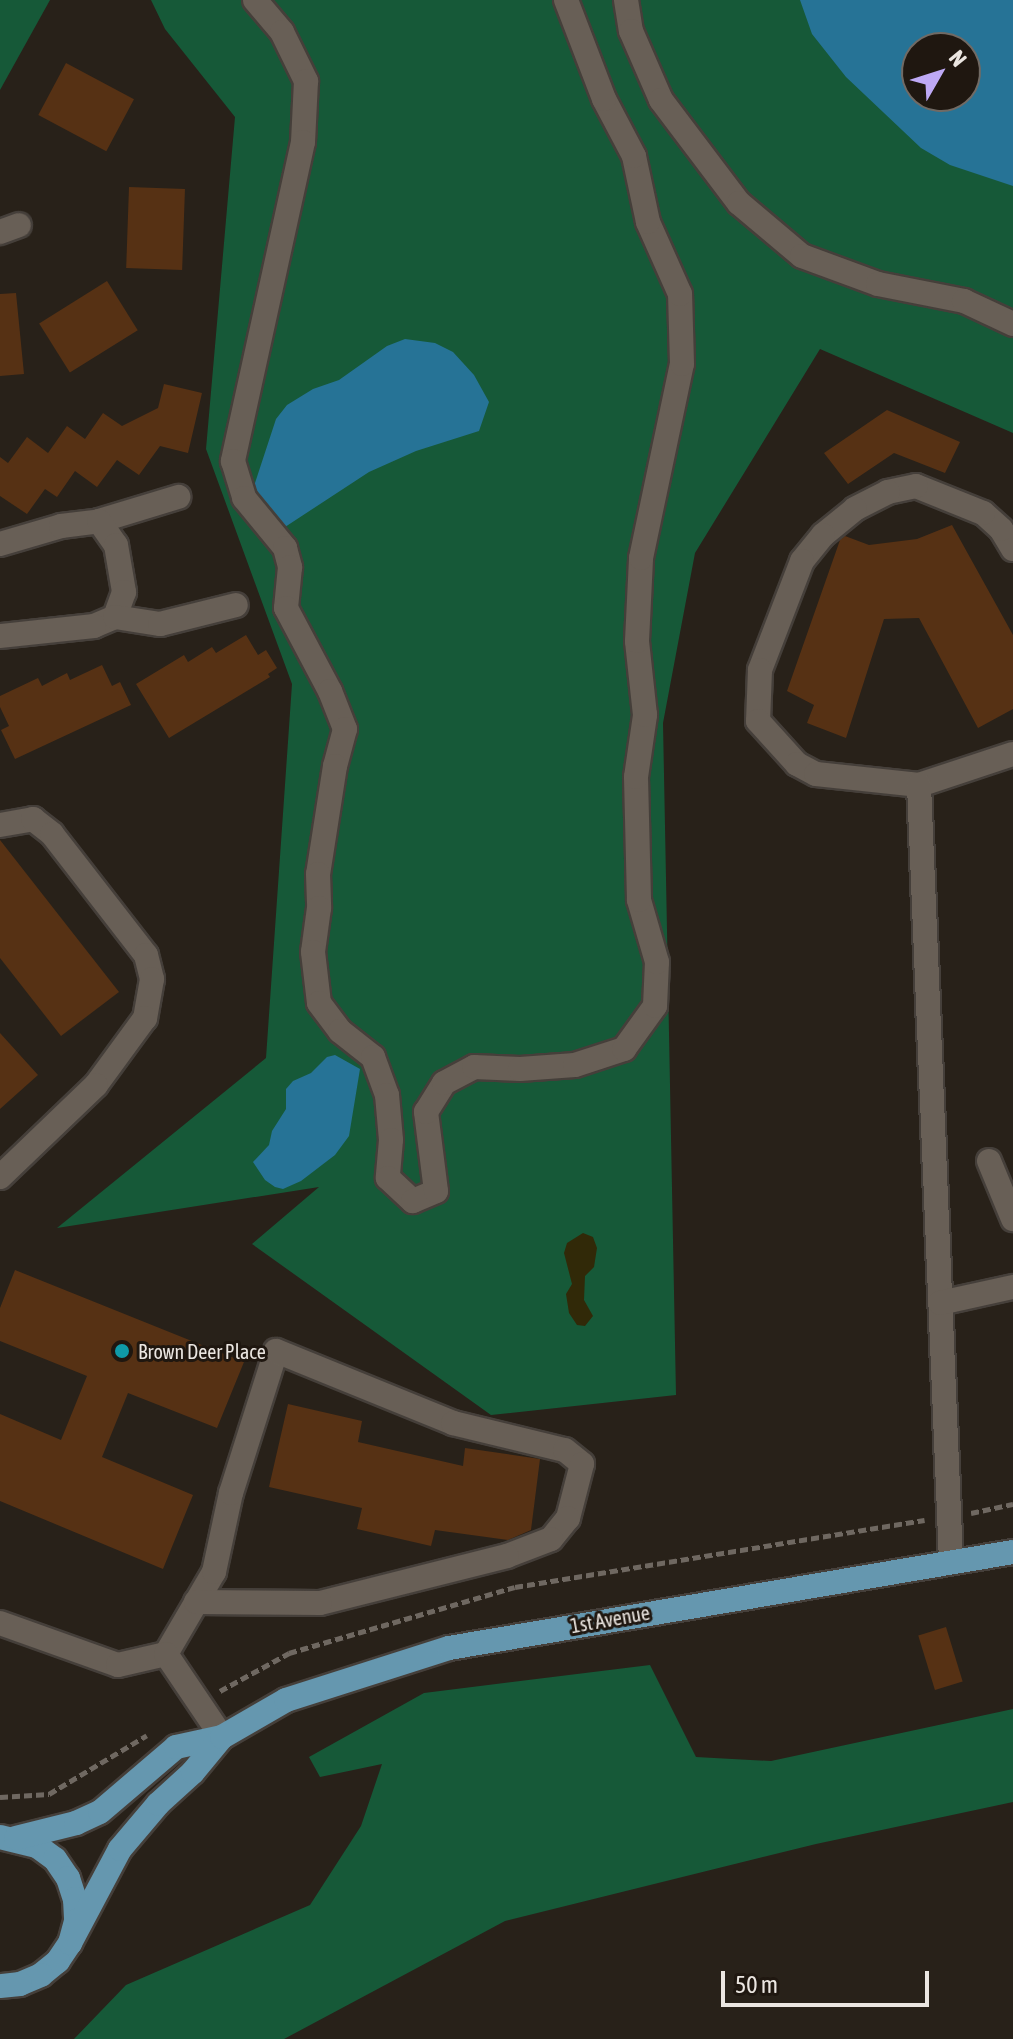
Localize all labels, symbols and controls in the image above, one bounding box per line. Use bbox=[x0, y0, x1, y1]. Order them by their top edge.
north arrow bbox=[901, 32, 981, 112]
text: N bbox=[944, 45, 972, 71]
place label: Brown Deer Place bbox=[138, 1339, 266, 1363]
marker: Brown Deer Place bbox=[113, 1342, 131, 1360]
street label: 1st Avenue bbox=[568, 1600, 652, 1638]
scale bar bbox=[725, 1955, 933, 2005]
text: 50 m bbox=[735, 1971, 778, 1998]

